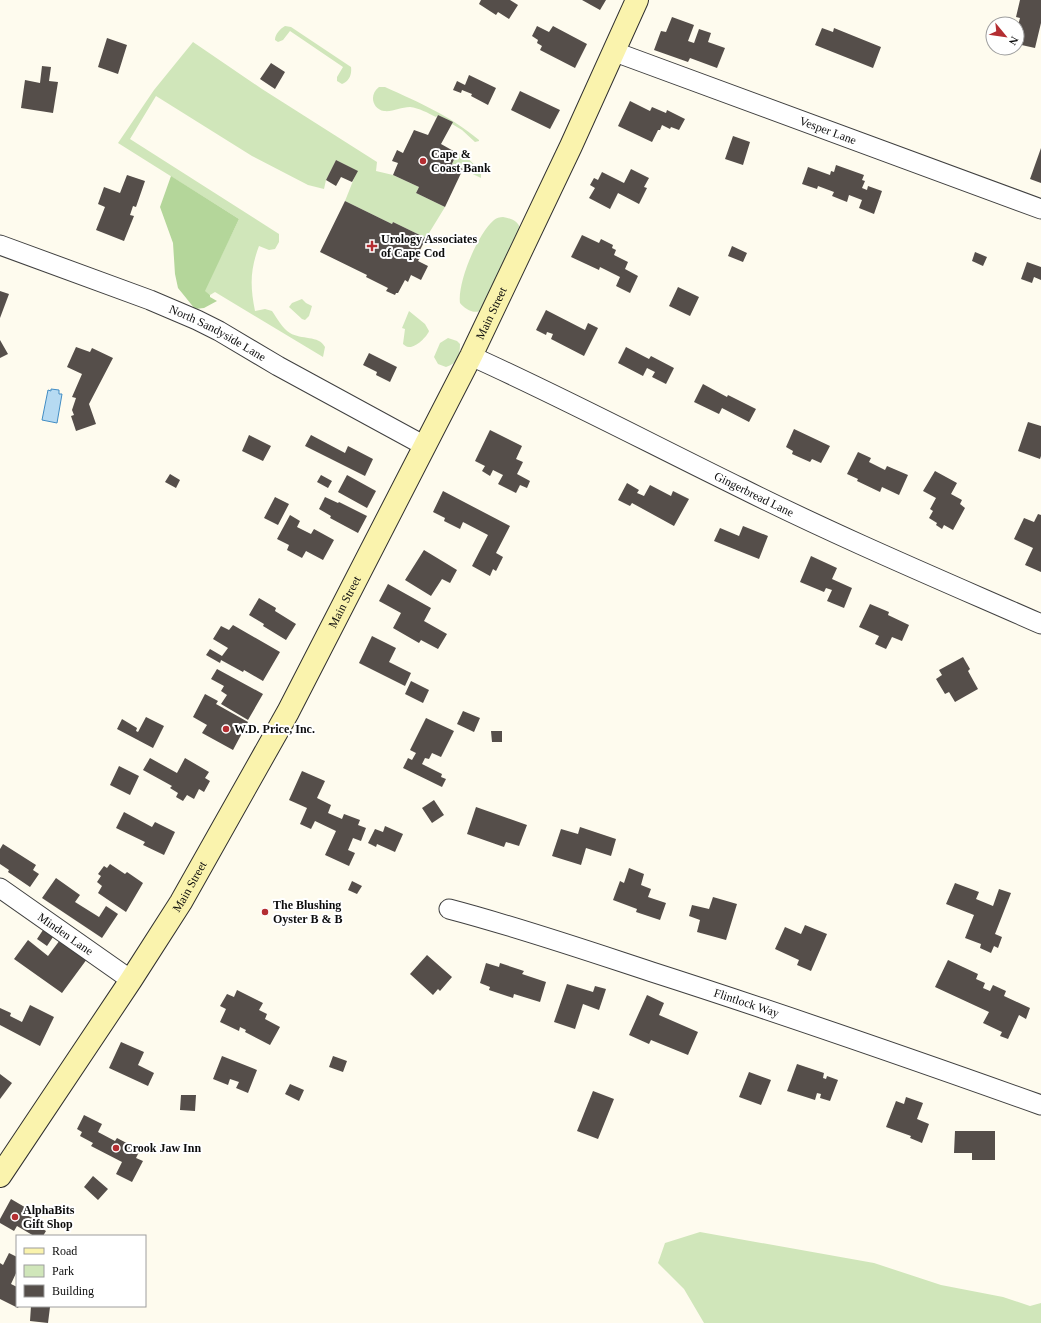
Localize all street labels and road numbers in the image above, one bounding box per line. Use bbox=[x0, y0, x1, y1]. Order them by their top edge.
street label: Vesper Lane bbox=[798, 114, 858, 147]
street label: Main Street bbox=[473, 284, 510, 342]
street label: North Sandyside Lane bbox=[167, 302, 268, 364]
street label: Gingerbread Lane bbox=[712, 469, 796, 520]
street label: Main Street bbox=[325, 573, 364, 630]
street label: Main Street bbox=[169, 858, 210, 915]
street label: Minden Lane bbox=[35, 910, 96, 958]
street label: Flintlock Way bbox=[712, 986, 781, 1020]

